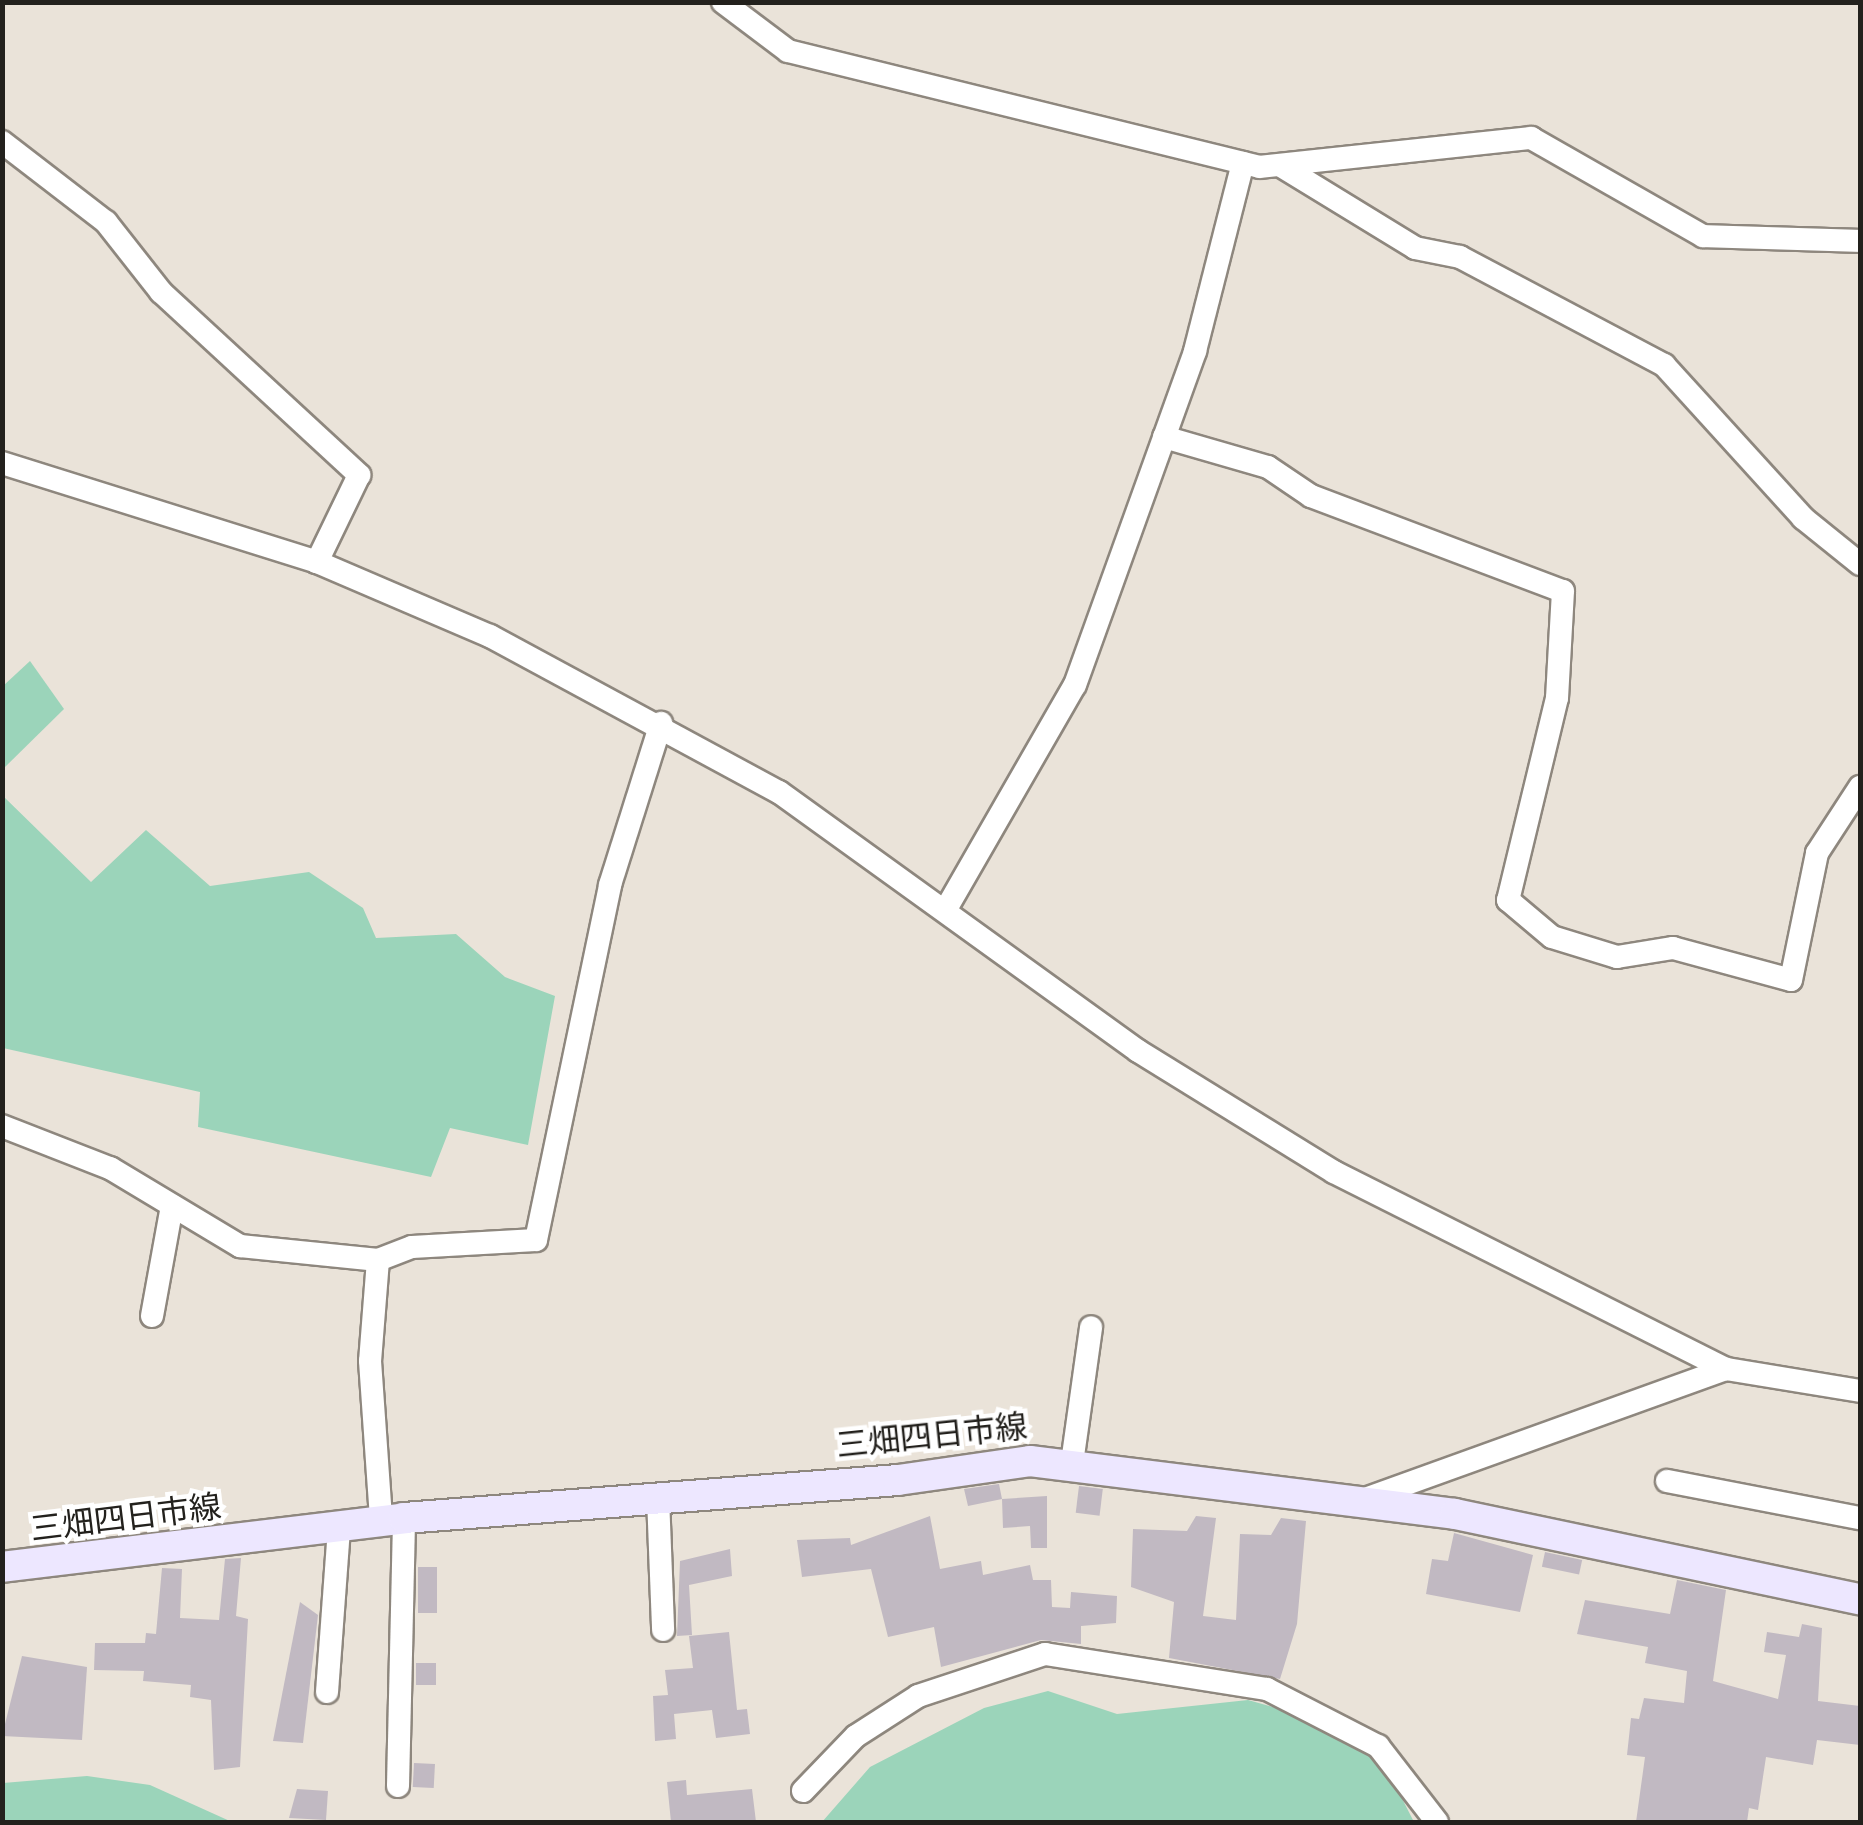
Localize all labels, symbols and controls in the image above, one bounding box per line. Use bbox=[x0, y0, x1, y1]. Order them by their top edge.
street label: 三畑四日市線 bbox=[835, 1409, 1029, 1467]
street label: 三畑四日市線 bbox=[28, 1489, 224, 1551]

